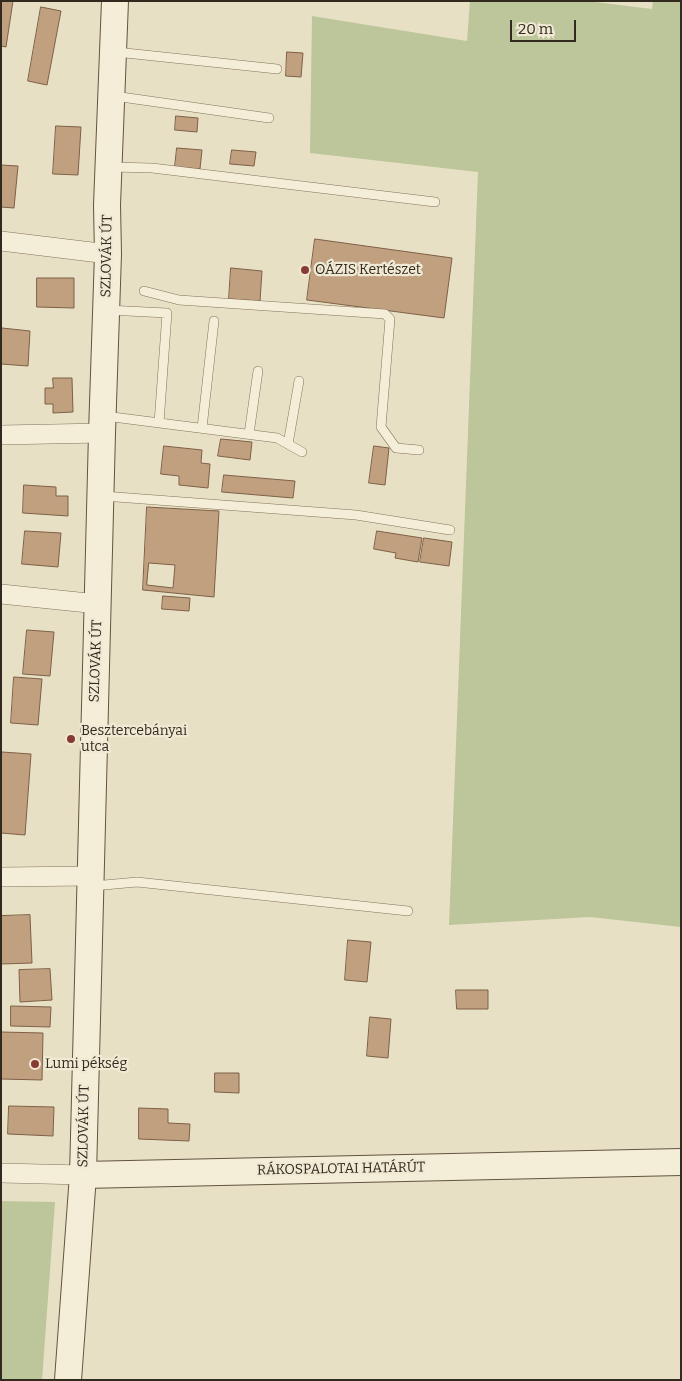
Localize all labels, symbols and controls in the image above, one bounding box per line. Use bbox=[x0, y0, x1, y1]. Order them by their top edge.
scale bar bbox=[512, 10, 578, 42]
text: 20 m bbox=[518, 20, 553, 38]
street label: SZLOVÁK ÚT bbox=[98, 214, 116, 298]
place label: OÁZIS Kertészet bbox=[315, 262, 421, 278]
marker: OÁZIS Kertészet bbox=[299, 264, 311, 276]
street label: SZLOVÁK ÚT bbox=[86, 619, 106, 703]
place label: Besztercebányai utca bbox=[81, 723, 187, 756]
marker: Besztercebányai utca bbox=[65, 733, 77, 745]
place label: Lumi pékség bbox=[45, 1056, 127, 1072]
marker: Lumi pékség bbox=[29, 1058, 41, 1070]
street label: SZLOVÁK ÚT bbox=[75, 1084, 93, 1168]
street label: RÁKOSPALOTAI HATÁRÚT bbox=[257, 1159, 425, 1179]

